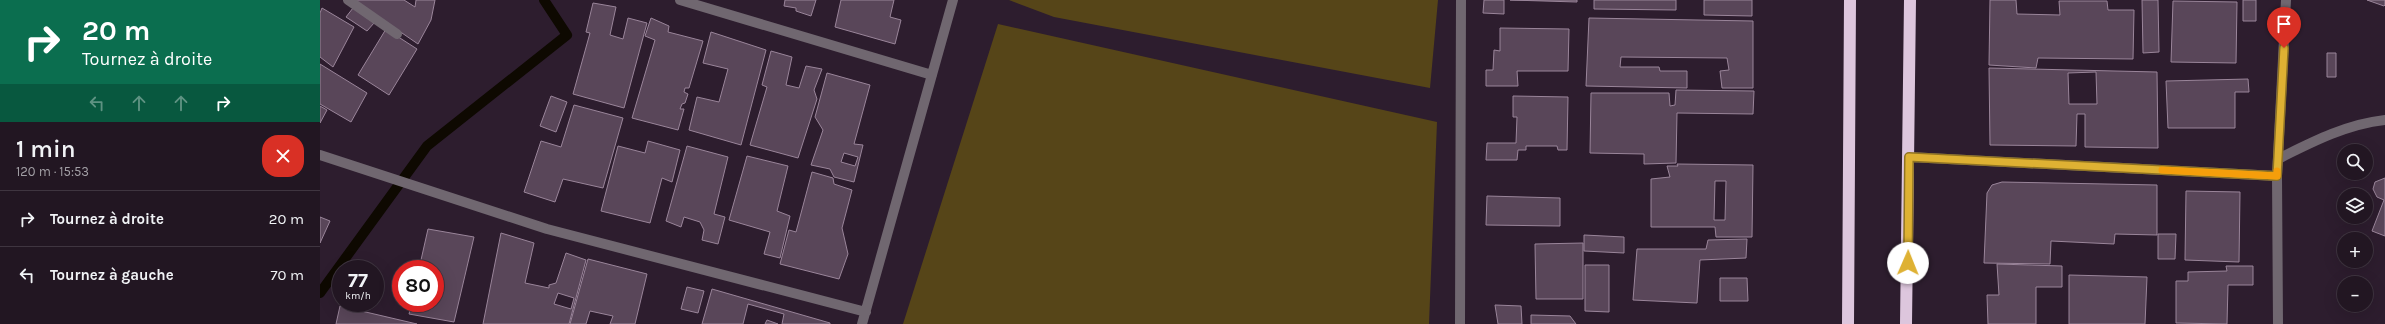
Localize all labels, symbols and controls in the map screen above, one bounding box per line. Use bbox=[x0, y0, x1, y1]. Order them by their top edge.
pin bbox=[2267, 7.0, 2301, 48]
icon: arrive bbox=[2273, 13, 2295, 35]
text: 20 m bbox=[82, 14, 150, 47]
icon: right bbox=[16, 16, 68, 68]
text: Tournez à droite bbox=[82, 48, 212, 70]
icon: left bbox=[86, 92, 108, 114]
icon: ahead bbox=[128, 92, 150, 114]
icon: ahead bbox=[170, 92, 192, 114]
icon: right bbox=[212, 92, 234, 114]
text: 1 min bbox=[16, 135, 76, 163]
button: close bbox=[262, 135, 304, 177]
map controls bbox=[2337, 144, 2373, 312]
button: search bbox=[2337, 144, 2373, 180]
text: 120 m · 15:53 bbox=[16, 164, 89, 179]
button: layers bbox=[2337, 188, 2373, 224]
icon: right bbox=[16, 208, 38, 230]
text: Tournez à droite bbox=[50, 210, 164, 228]
text: 20 m bbox=[269, 210, 304, 228]
button: + bbox=[2337, 232, 2373, 268]
position arrow bbox=[1887, 242, 1929, 284]
speed limit sign: 80 bbox=[392, 260, 444, 312]
icon: left bbox=[16, 264, 38, 286]
text: Tournez à gauche bbox=[50, 266, 174, 284]
text: 70 m bbox=[270, 266, 304, 284]
text: 77 bbox=[348, 269, 368, 292]
button: − bbox=[2337, 276, 2373, 312]
text: km/h bbox=[345, 290, 371, 302]

